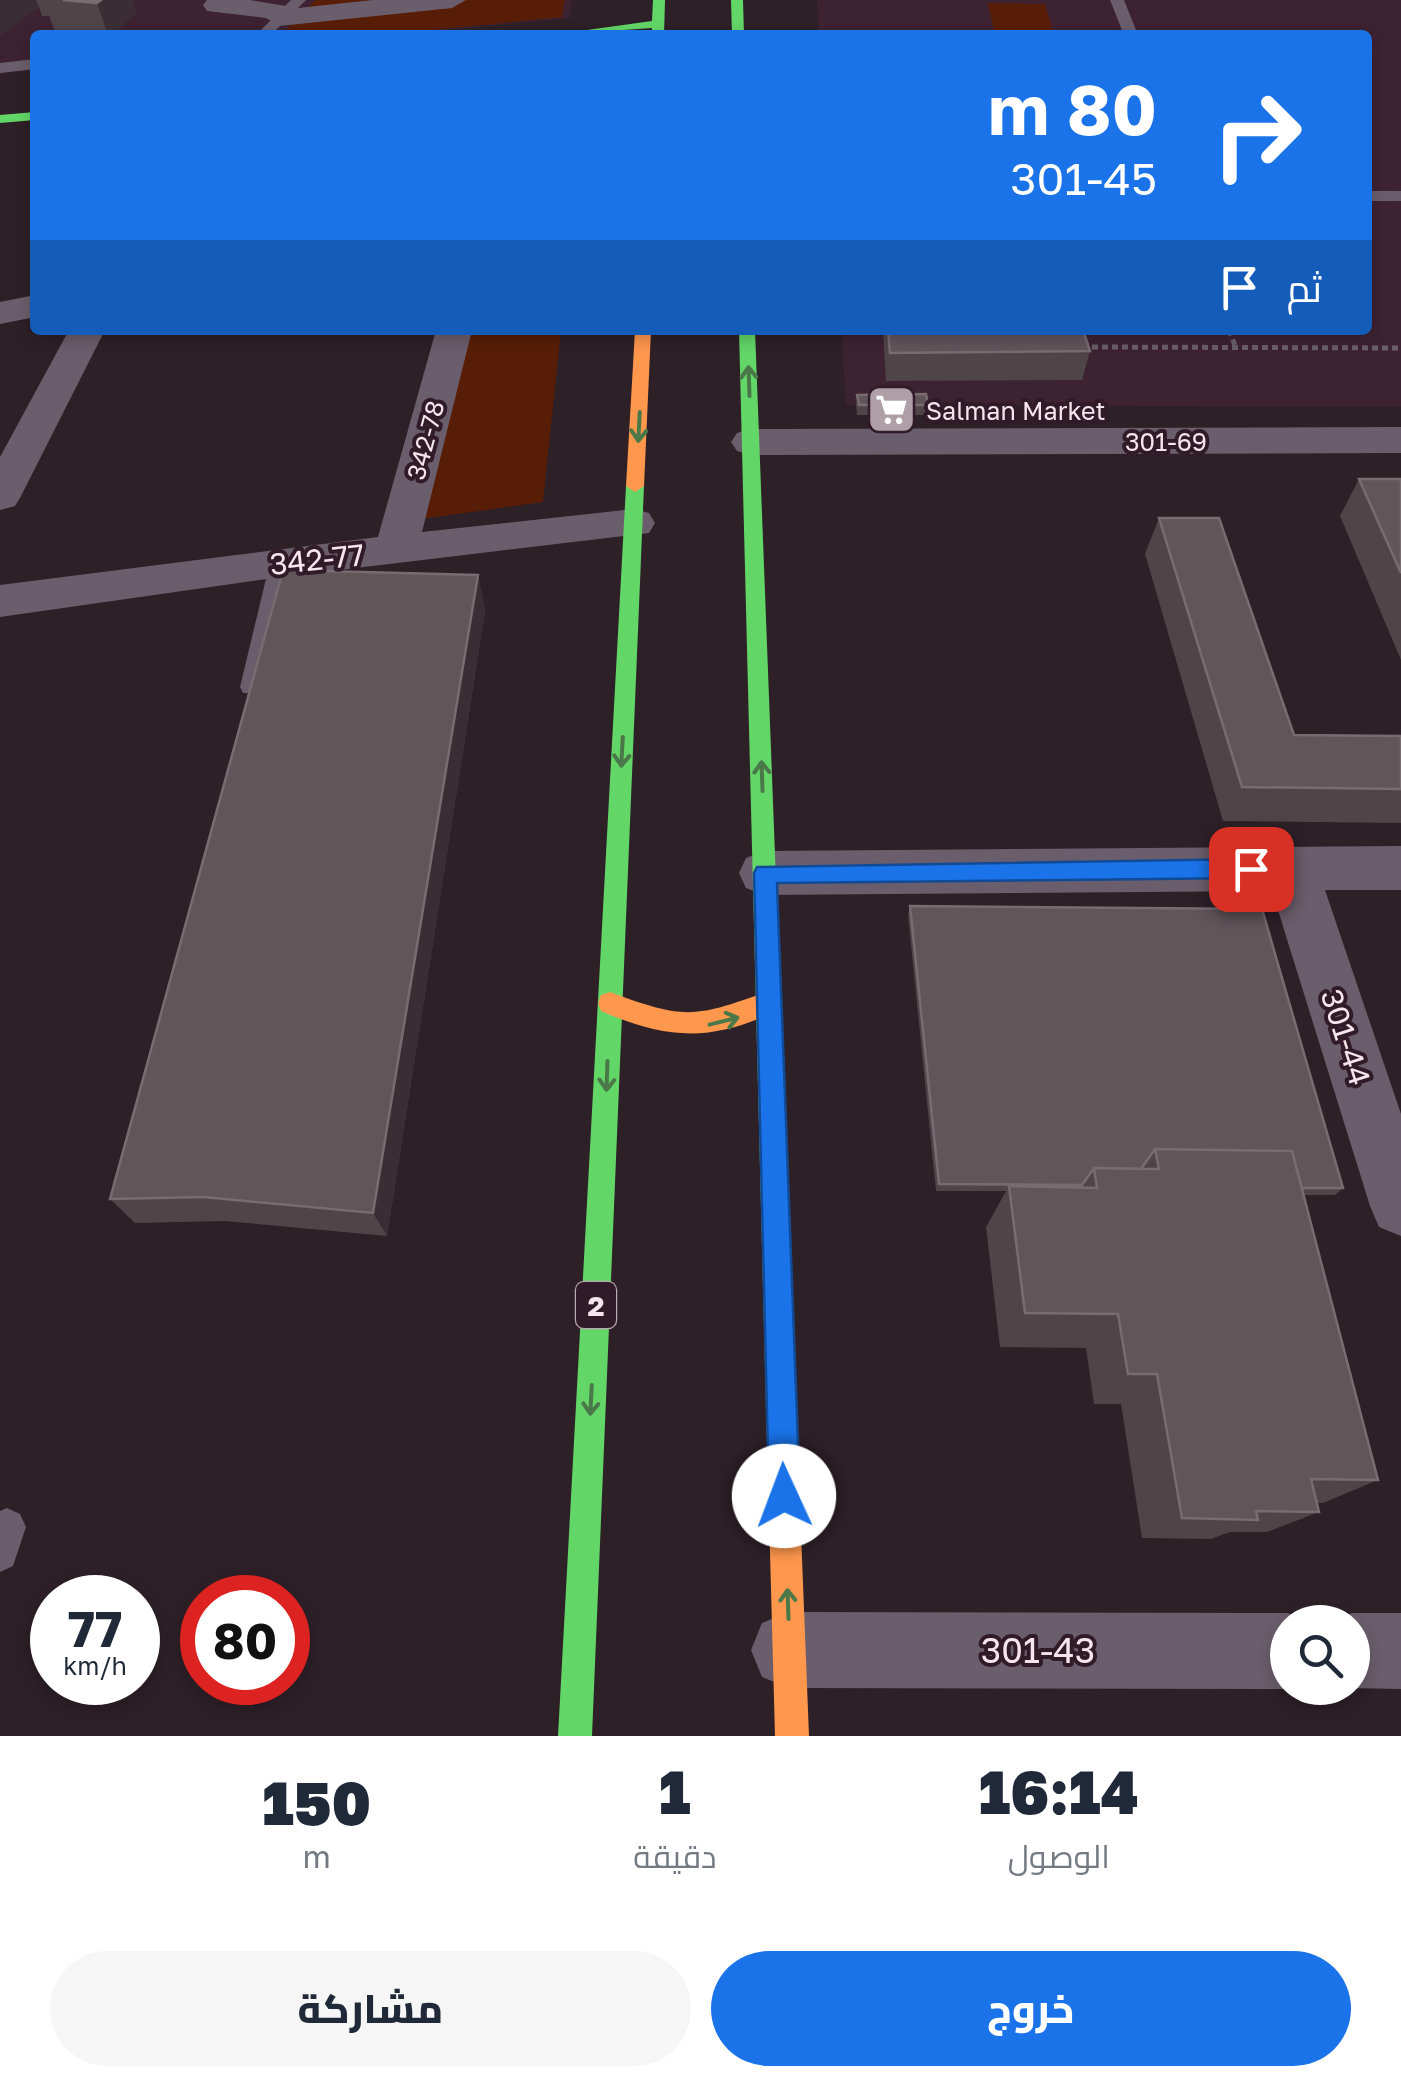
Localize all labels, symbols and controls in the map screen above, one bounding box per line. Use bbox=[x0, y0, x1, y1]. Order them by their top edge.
text: 80 m bbox=[988, 66, 1157, 150]
icon: right bbox=[1192, 70, 1322, 200]
text: 301-45 bbox=[1010, 151, 1157, 205]
icon: arrive bbox=[1212, 260, 1267, 315]
text: ثم bbox=[1287, 265, 1322, 310]
one-way arrow bbox=[739, 366, 758, 398]
supermarket icon: Salman Market bbox=[865, 384, 917, 436]
place label: Salman Market bbox=[926, 395, 1106, 426]
street label: 342-78 bbox=[400, 397, 450, 483]
one-way arrow bbox=[629, 411, 648, 443]
street label: 301-69 bbox=[1125, 426, 1207, 457]
street label: 342-77 bbox=[268, 536, 366, 582]
one-way arrow bbox=[613, 735, 632, 768]
one-way arrow bbox=[752, 760, 771, 792]
pin bbox=[1209, 827, 1294, 912]
icon: arrive bbox=[1224, 842, 1279, 897]
street label: 301-44 bbox=[1314, 985, 1378, 1089]
one-way arrow bbox=[708, 1011, 739, 1030]
one-way arrow bbox=[598, 1059, 617, 1091]
road number: 2 bbox=[576, 1282, 616, 1328]
one-way arrow bbox=[582, 1384, 601, 1416]
position arrow bbox=[732, 1444, 836, 1548]
speed limit sign: 80 bbox=[180, 1575, 310, 1705]
one-way arrow bbox=[778, 1588, 797, 1620]
text: 77 bbox=[68, 1598, 122, 1658]
map controls bbox=[1270, 1605, 1370, 1705]
button: search bbox=[1270, 1605, 1370, 1705]
street label: 301-43 bbox=[981, 1629, 1095, 1671]
text: km/h bbox=[63, 1650, 127, 1681]
text: 1 bbox=[659, 1755, 691, 1827]
text: 16:14 bbox=[979, 1755, 1139, 1827]
text: 150 bbox=[262, 1766, 371, 1838]
text: m bbox=[303, 1837, 331, 1875]
text: دقيقة bbox=[633, 1837, 717, 1875]
text: الوصول bbox=[1008, 1837, 1110, 1875]
button: مشاركة bbox=[50, 1951, 691, 2066]
button: خروج bbox=[711, 1951, 1351, 2066]

